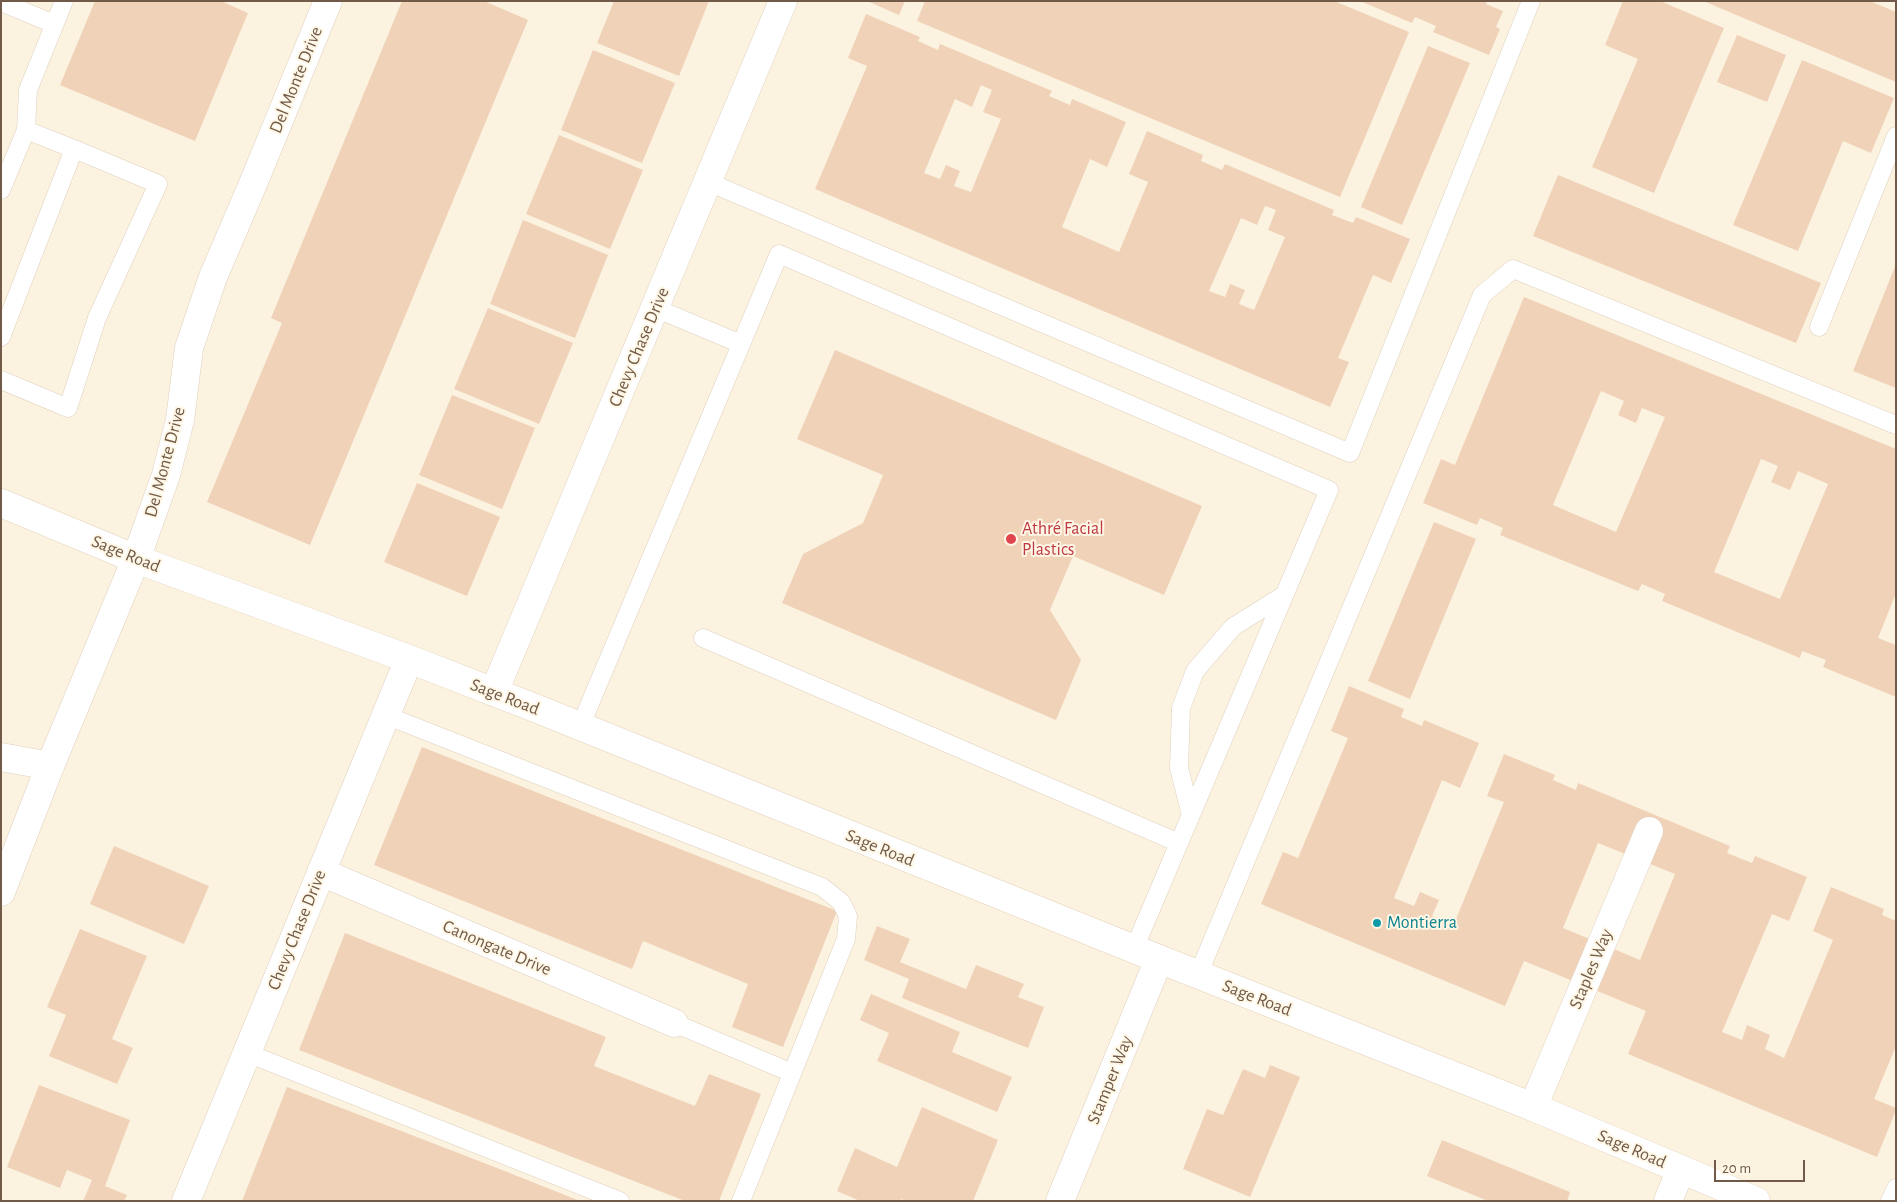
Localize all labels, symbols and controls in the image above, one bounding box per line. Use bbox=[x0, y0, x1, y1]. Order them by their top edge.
street label: Del Monte Drive bbox=[265, 23, 327, 137]
street label: Chevy Chase Drive bbox=[604, 284, 674, 410]
street label: Del Monte Drive bbox=[140, 404, 190, 520]
place label: Athré Facial Plastics bbox=[1022, 518, 1104, 560]
street label: Sage Road bbox=[88, 530, 164, 578]
marker: Athré Facial Plastics bbox=[1004, 532, 1018, 546]
street label: Sage Road bbox=[467, 674, 543, 720]
street label: Sage Road bbox=[842, 824, 918, 872]
street label: Chevy Chase Drive bbox=[263, 867, 331, 993]
place label: Montierra bbox=[1387, 912, 1457, 934]
street label: Canongate Drive bbox=[439, 915, 555, 981]
marker: Montierra bbox=[1371, 917, 1383, 929]
street label: Staples Way bbox=[1564, 926, 1618, 1012]
street label: Sage Road bbox=[1219, 975, 1295, 1021]
street label: Stamper Way bbox=[1082, 1032, 1138, 1128]
street label: Sage Road bbox=[1595, 1125, 1669, 1173]
scale bar bbox=[1717, 1150, 1808, 1182]
text: 20 m bbox=[1722, 1161, 1751, 1176]

